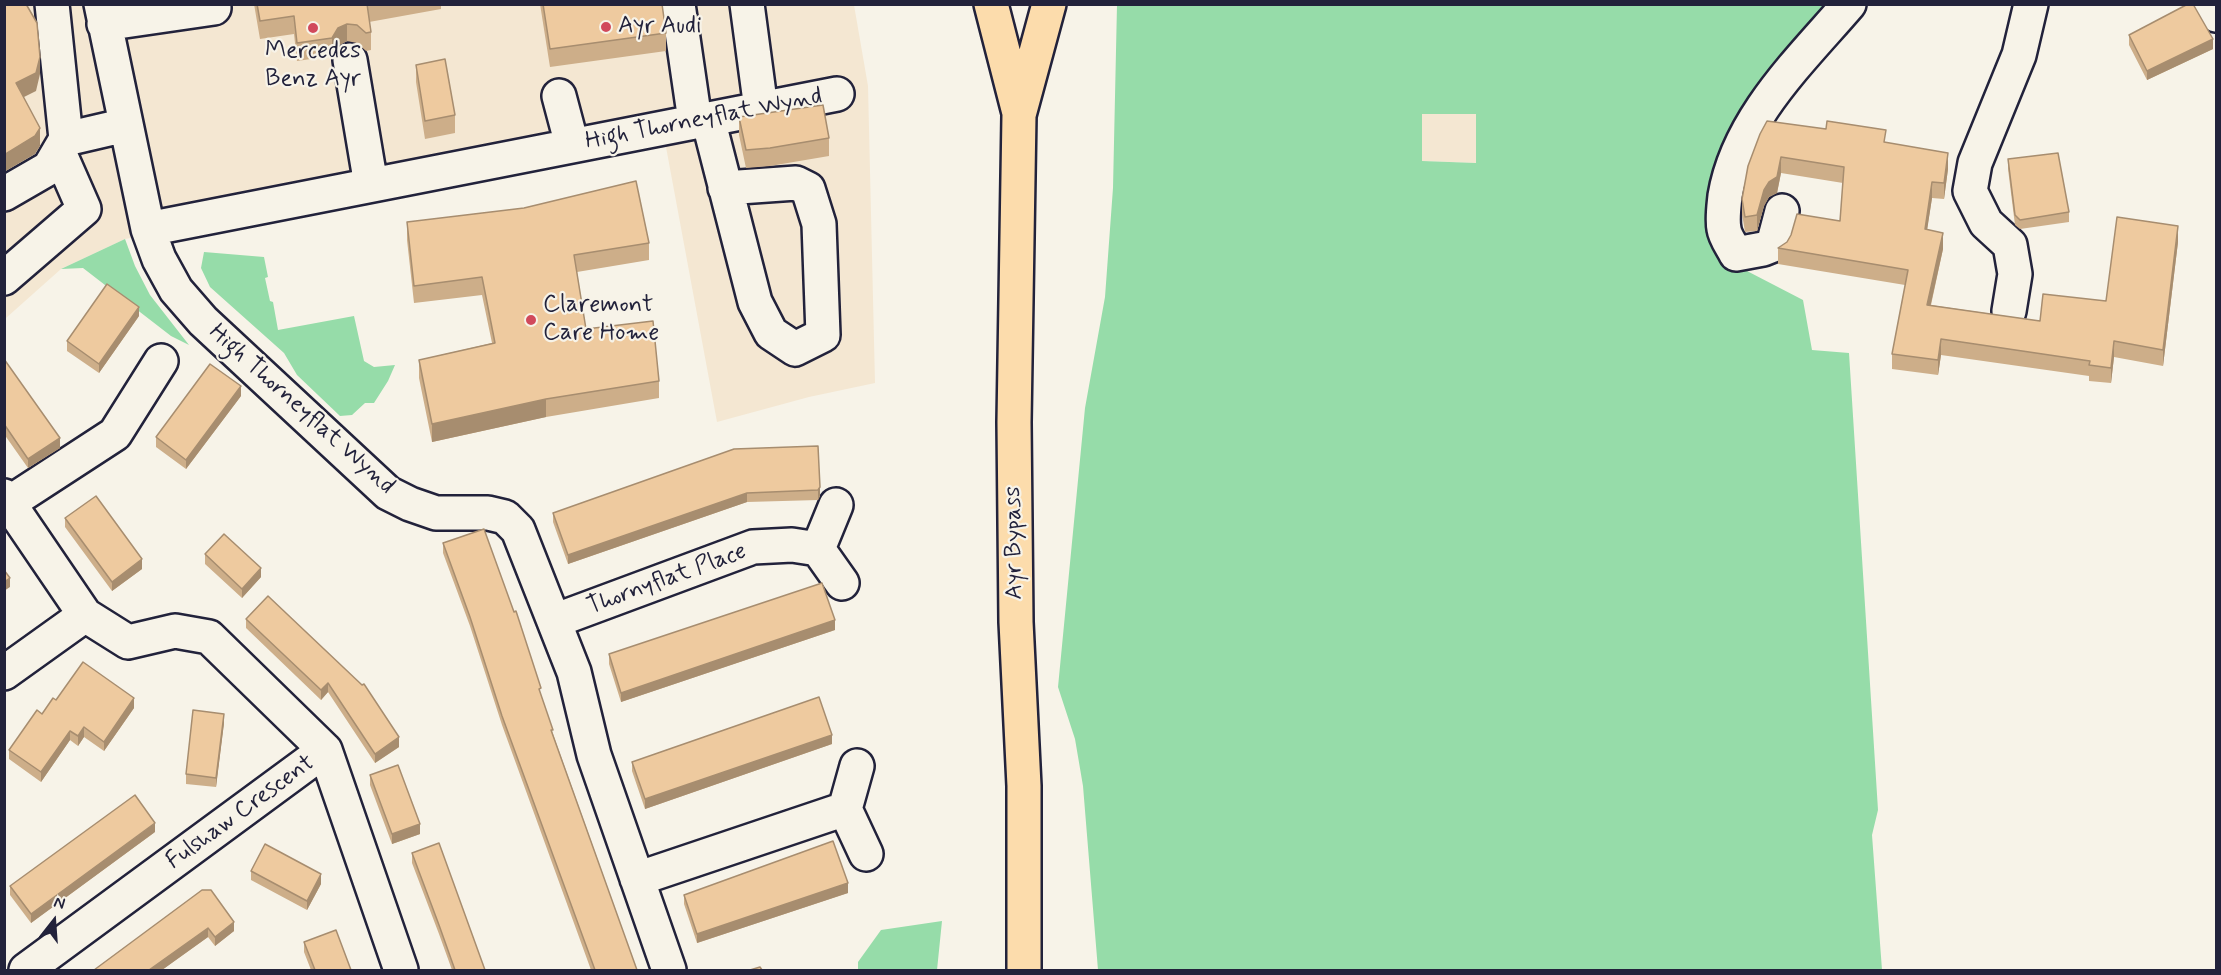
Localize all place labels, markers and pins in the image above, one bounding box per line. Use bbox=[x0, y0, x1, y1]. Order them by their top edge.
place label: Ayr Audi bbox=[618, 13, 701, 41]
marker: Ayr Audi bbox=[599, 20, 613, 34]
marker: Mercedes Benz Ayr bbox=[306, 21, 320, 35]
place label: Mercedes Benz Ayr bbox=[265, 38, 361, 94]
place label: Claremont Care Home bbox=[543, 292, 659, 348]
marker: Claremont Care Home bbox=[524, 313, 538, 327]

